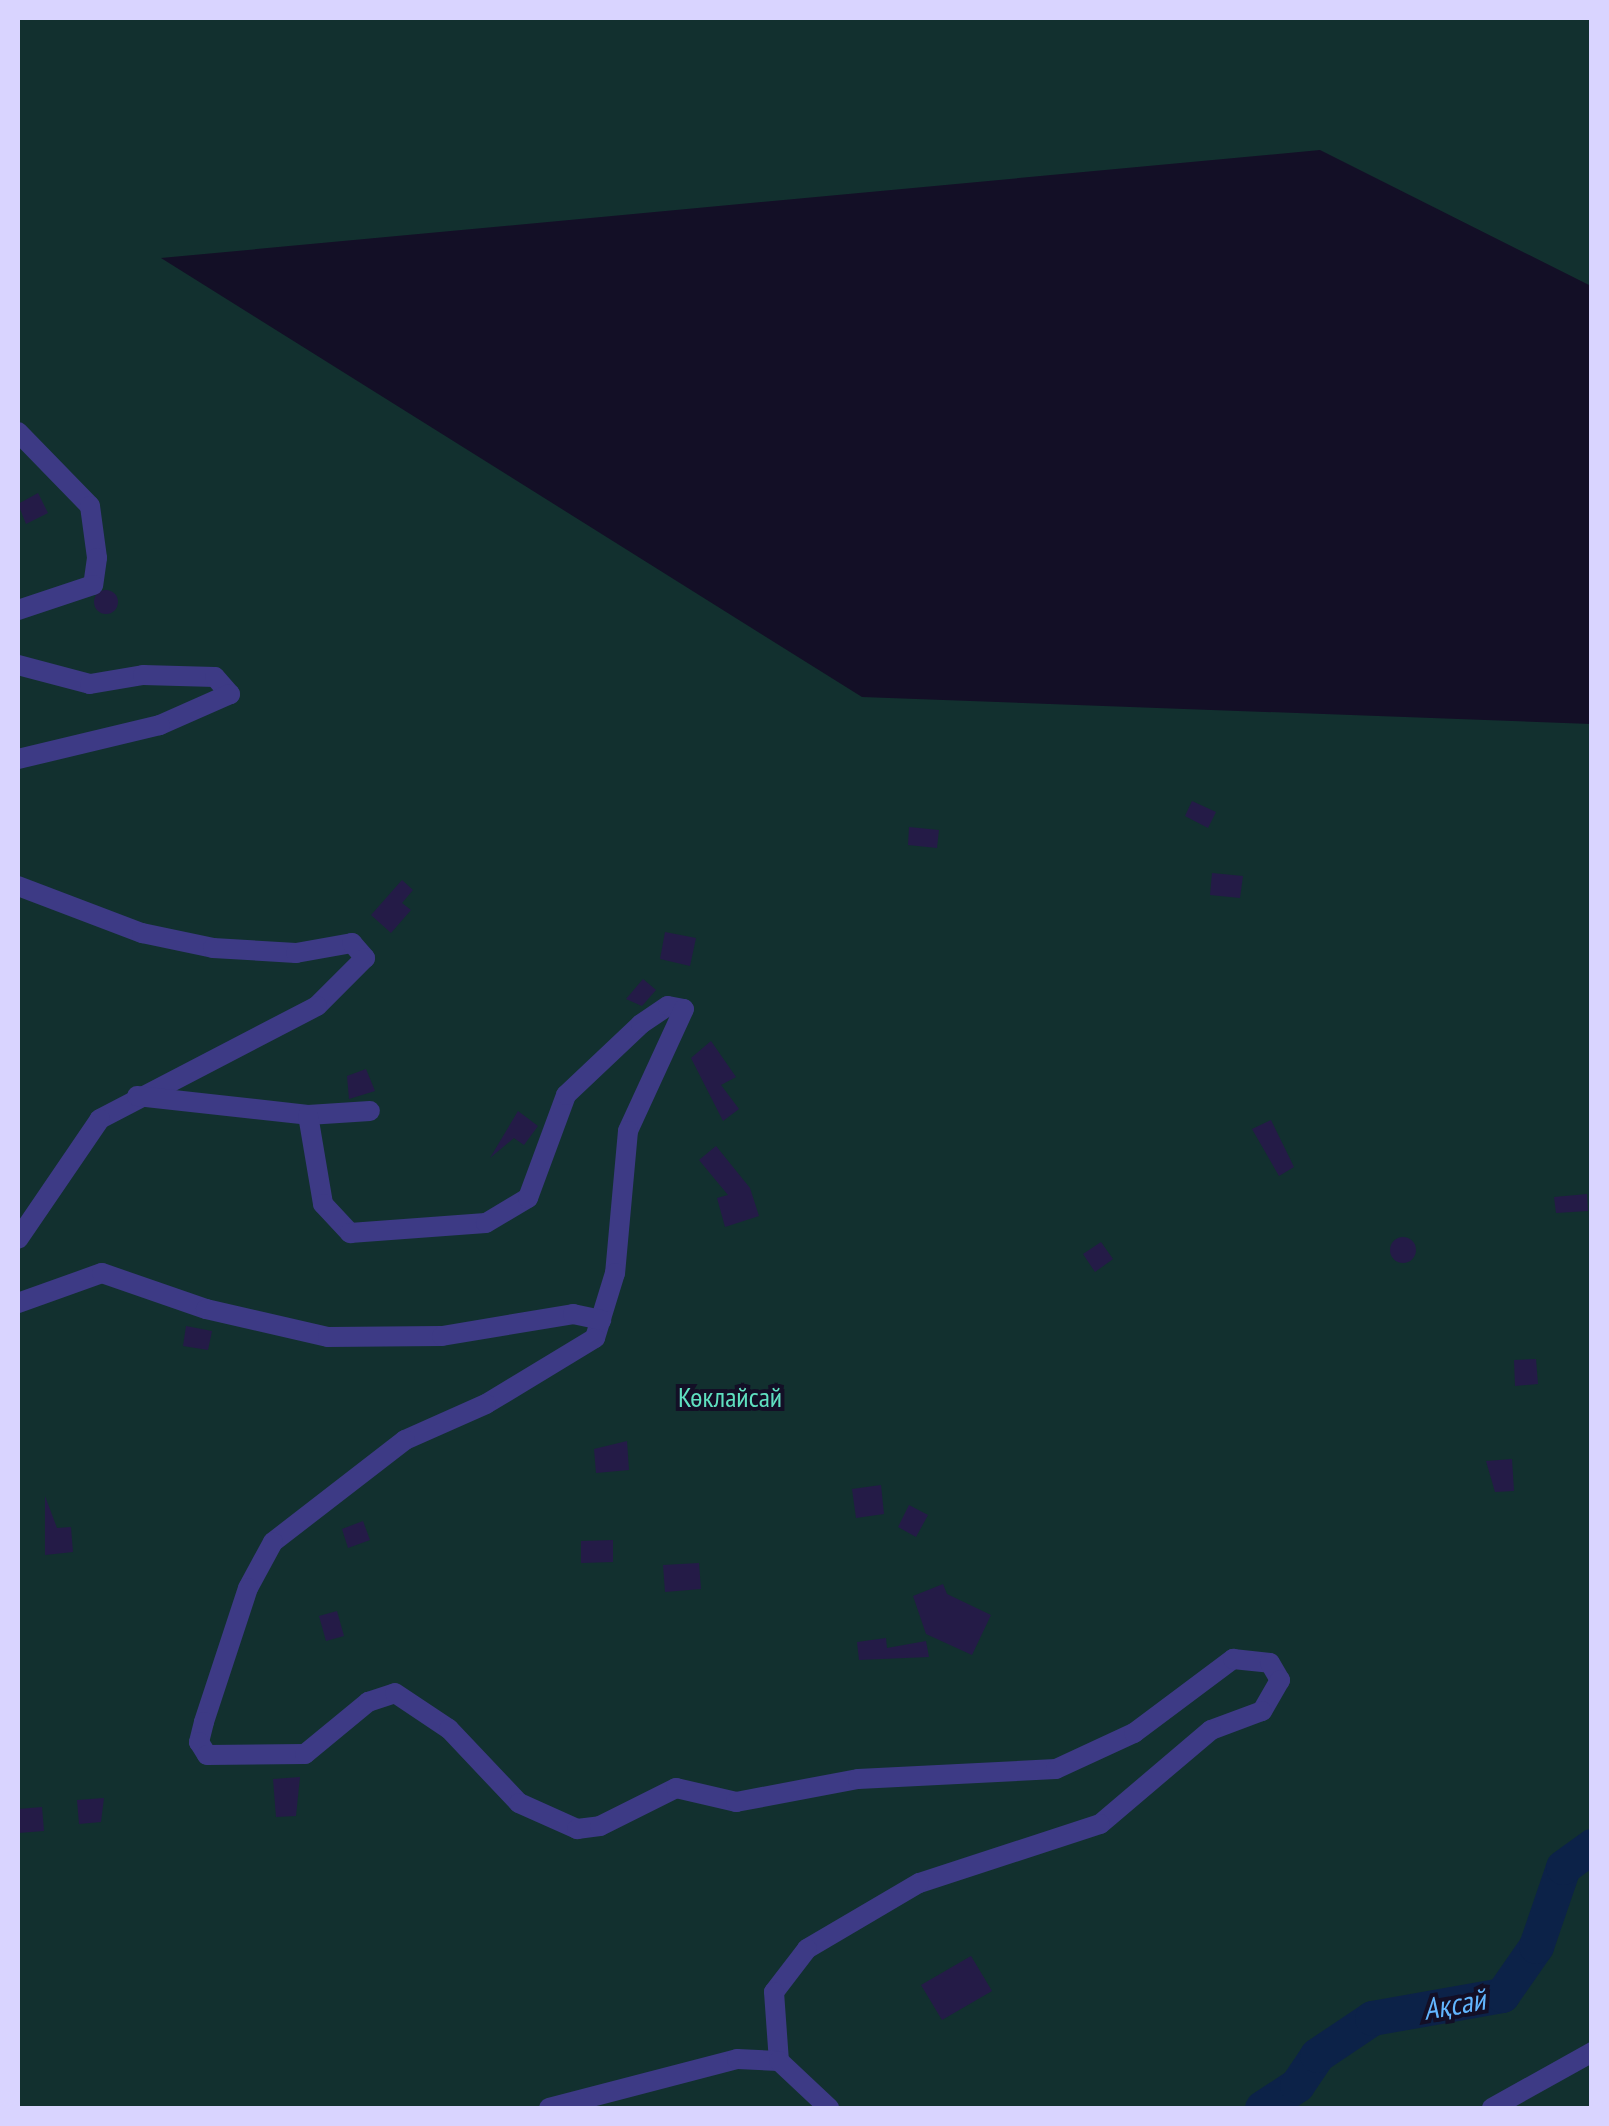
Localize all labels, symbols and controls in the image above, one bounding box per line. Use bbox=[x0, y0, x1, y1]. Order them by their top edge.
park label: Көклайсай bbox=[678, 1380, 782, 1414]
water label: Ақсай bbox=[1420, 1981, 1488, 2027]

